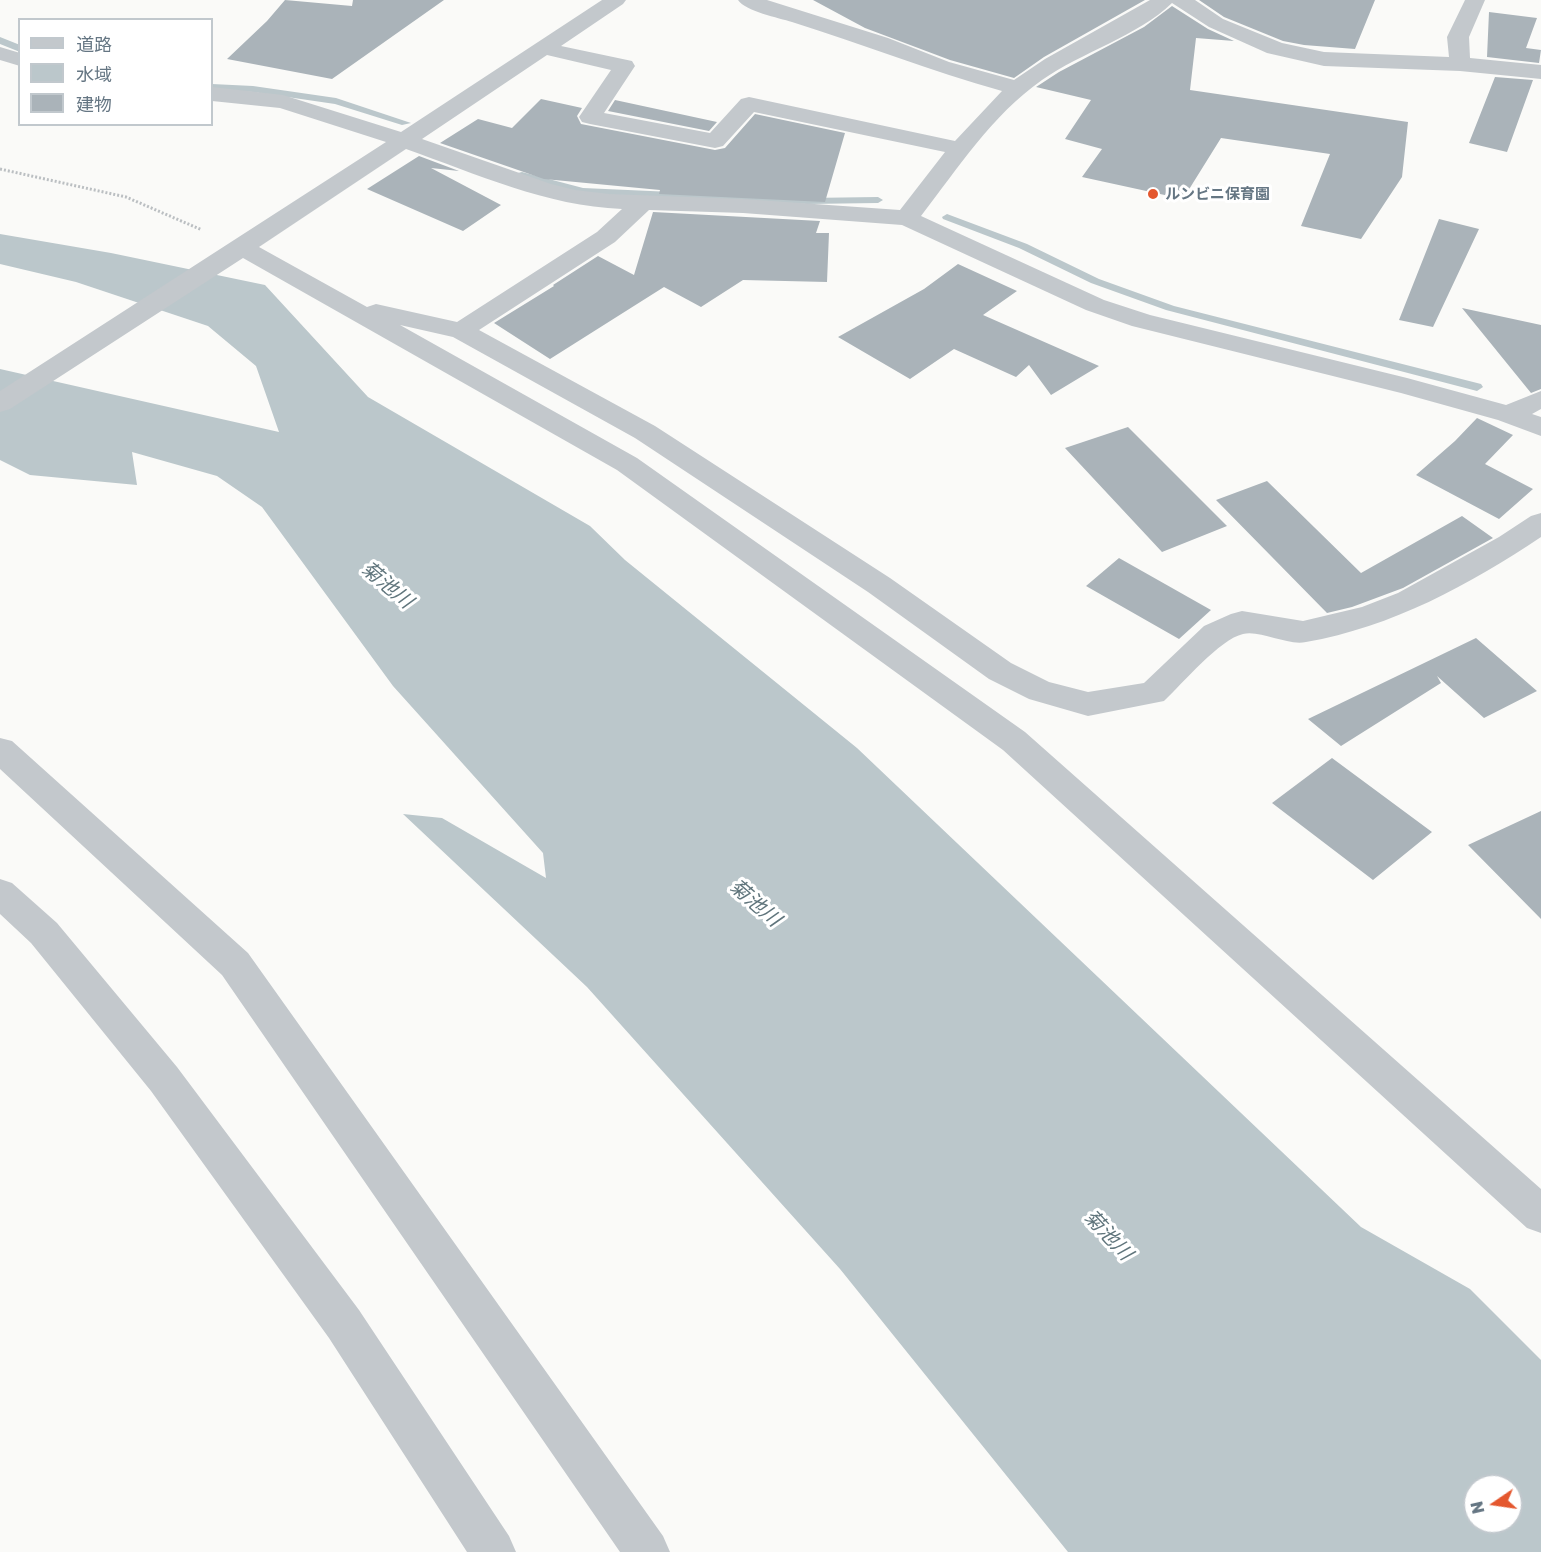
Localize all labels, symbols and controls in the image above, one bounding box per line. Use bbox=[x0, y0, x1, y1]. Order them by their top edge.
legend bbox=[18, 18, 213, 126]
text: 道路 bbox=[76, 33, 112, 55]
text: 水域 bbox=[76, 63, 112, 85]
text: 建物 bbox=[76, 93, 112, 115]
place label: ルンビニ保育園 bbox=[1165, 185, 1270, 203]
marker: ルンビニ保育園 bbox=[1146, 187, 1160, 201]
water label: 菊池川 bbox=[356, 557, 418, 613]
water label: 菊池川 bbox=[724, 874, 786, 932]
water label: 菊池川 bbox=[1079, 1205, 1137, 1265]
north arrow bbox=[1463, 1474, 1523, 1534]
text: N bbox=[1466, 1499, 1489, 1516]

